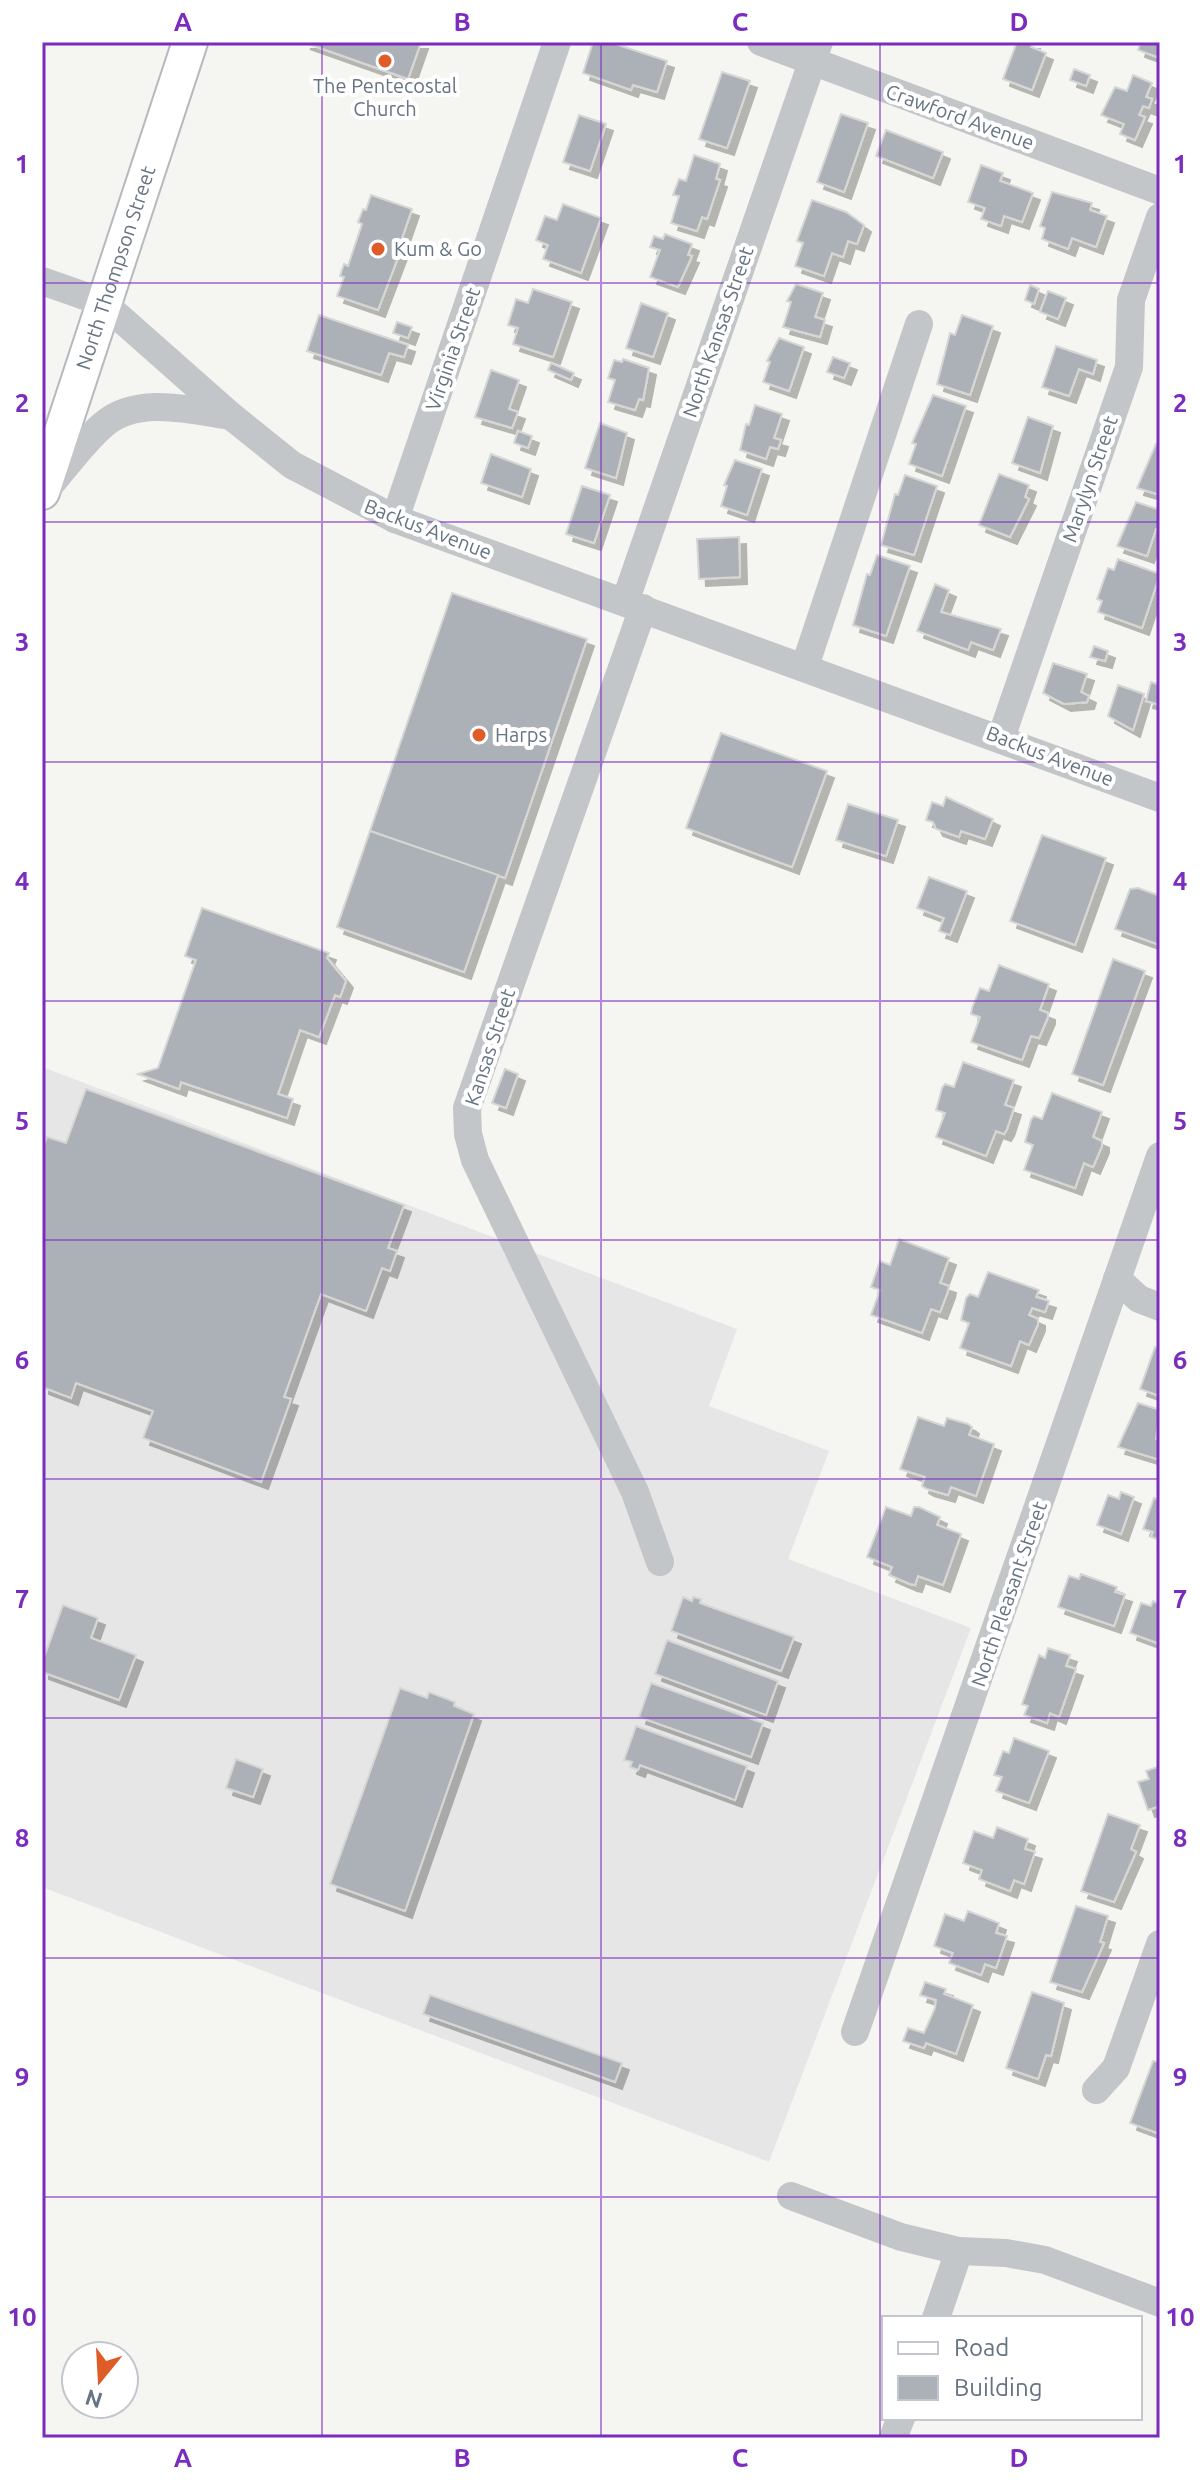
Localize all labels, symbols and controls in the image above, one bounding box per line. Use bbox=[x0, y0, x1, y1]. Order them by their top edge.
text: A bbox=[174, 7, 193, 36]
text: B bbox=[453, 7, 471, 36]
text: C bbox=[732, 7, 749, 36]
text: D bbox=[1010, 7, 1028, 36]
marker: The Pentecostal Church bbox=[376, 52, 394, 70]
place label: The Pentecostal Church bbox=[313, 74, 457, 120]
street label: Crawford Avenue bbox=[883, 79, 1037, 154]
text: 1 bbox=[15, 149, 29, 178]
text: 1 bbox=[1173, 149, 1187, 178]
street label: North Thompson Street bbox=[71, 163, 159, 372]
place label: Kum & Go bbox=[394, 237, 482, 260]
marker: Kum & Go bbox=[369, 240, 387, 258]
street label: North Kansas Street bbox=[677, 243, 758, 420]
street label: Virginia Street bbox=[421, 284, 484, 414]
text: 2 bbox=[15, 388, 29, 417]
text: 2 bbox=[1173, 388, 1187, 417]
street label: Marylyn Street bbox=[1057, 413, 1122, 545]
street label: Backus Avenue bbox=[361, 494, 495, 563]
text: 3 bbox=[15, 627, 29, 656]
text: 3 bbox=[1173, 627, 1187, 656]
street label: Backus Avenue bbox=[983, 721, 1117, 790]
place label: Harps bbox=[495, 723, 547, 746]
marker: Harps bbox=[470, 726, 488, 744]
text: 4 bbox=[15, 866, 29, 895]
text: 4 bbox=[1173, 866, 1187, 895]
street label: Kansas Street bbox=[460, 985, 519, 1108]
text: 5 bbox=[15, 1106, 29, 1135]
text: 5 bbox=[1173, 1106, 1187, 1135]
text: 6 bbox=[15, 1345, 29, 1374]
text: 6 bbox=[1173, 1345, 1187, 1374]
street label: North Pleasant Street bbox=[966, 1498, 1051, 1690]
text: 7 bbox=[15, 1584, 29, 1613]
text: 7 bbox=[1173, 1584, 1187, 1613]
text: 8 bbox=[15, 1823, 29, 1852]
text: 8 bbox=[1173, 1823, 1187, 1852]
text: 9 bbox=[15, 2062, 29, 2091]
text: 9 bbox=[1173, 2062, 1187, 2091]
text: 10 bbox=[7, 2302, 37, 2331]
text: 10 bbox=[1165, 2302, 1195, 2331]
legend bbox=[882, 2316, 1142, 2420]
text: Road bbox=[954, 2334, 1009, 2361]
north arrow bbox=[60, 2340, 140, 2420]
text: Building bbox=[954, 2374, 1042, 2401]
text: N bbox=[82, 2385, 105, 2414]
text: A bbox=[174, 2443, 193, 2472]
text: B bbox=[453, 2443, 471, 2472]
text: C bbox=[732, 2443, 749, 2472]
text: D bbox=[1010, 2443, 1028, 2472]

